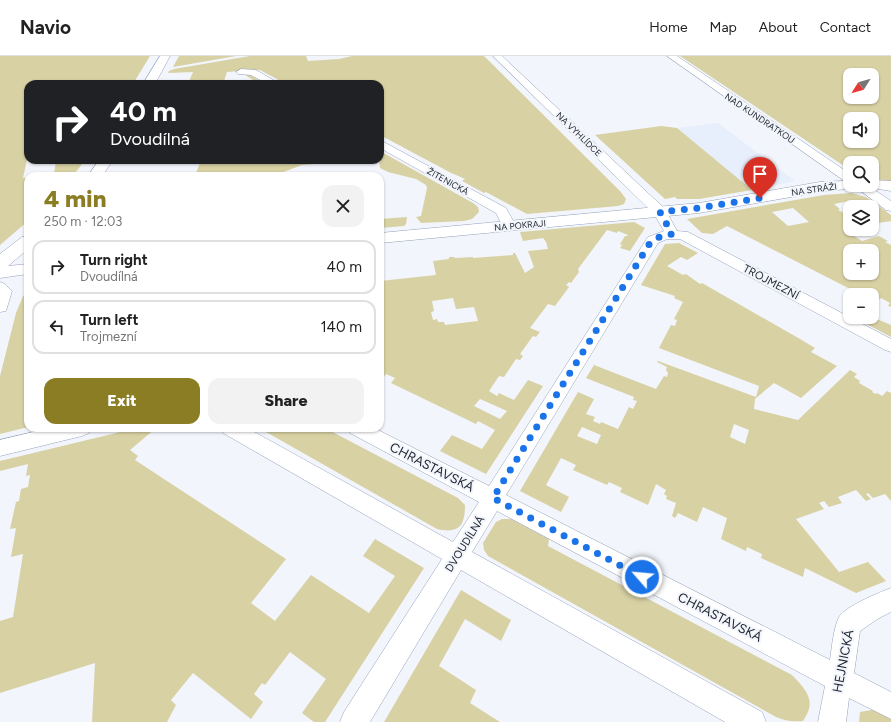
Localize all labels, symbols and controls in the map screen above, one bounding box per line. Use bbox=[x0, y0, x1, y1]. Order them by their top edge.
text: Navio bbox=[20, 16, 71, 39]
text: Home bbox=[649, 19, 688, 36]
text: Map bbox=[710, 19, 737, 36]
text: About bbox=[759, 19, 798, 36]
text: Contact bbox=[820, 19, 871, 36]
north arrow bbox=[843, 68, 879, 104]
map controls bbox=[843, 68, 879, 324]
street label: NAD KUNDRATKOU bbox=[723, 91, 797, 145]
text: 40 m bbox=[110, 94, 177, 128]
icon: right bbox=[44, 96, 96, 148]
street label: NA VYHLÍDCE bbox=[554, 110, 604, 158]
button: sound bbox=[843, 112, 879, 148]
text: Dvoudílná bbox=[110, 128, 190, 150]
button: search bbox=[843, 156, 879, 192]
pin bbox=[743, 157, 777, 198]
icon: arrive bbox=[749, 163, 771, 185]
street label: ŽITENICKÁ bbox=[425, 165, 471, 197]
street label: NA STRÁŽI bbox=[791, 180, 837, 198]
text: 4 min bbox=[44, 184, 106, 213]
button: close bbox=[322, 185, 364, 227]
button: layers bbox=[843, 200, 879, 236]
text: 250 m · 12:03 bbox=[44, 214, 122, 229]
street label: NA POKRAJI bbox=[494, 217, 546, 233]
button: + bbox=[843, 244, 879, 280]
text: Turn right bbox=[80, 251, 148, 269]
icon: right bbox=[46, 256, 68, 278]
text: 40 m bbox=[327, 258, 362, 276]
street label: TROJMEZNÍ bbox=[741, 262, 802, 303]
text: Dvoudílná bbox=[80, 269, 138, 284]
button: − bbox=[843, 288, 879, 324]
text: Turn left bbox=[80, 311, 138, 329]
icon: left bbox=[46, 316, 68, 338]
text: 140 m bbox=[320, 318, 362, 336]
text: Trojmezní bbox=[80, 329, 137, 344]
button: Exit bbox=[44, 378, 200, 424]
button: Share bbox=[208, 378, 364, 424]
street label: CHRASTAVSKÁ bbox=[387, 439, 477, 495]
street label: DVOUDÍLNÁ bbox=[443, 513, 488, 574]
position arrow bbox=[621, 556, 663, 598]
street label: CHRASTAVSKÁ bbox=[675, 589, 765, 645]
street label: HEJNICKÁ bbox=[830, 628, 856, 694]

